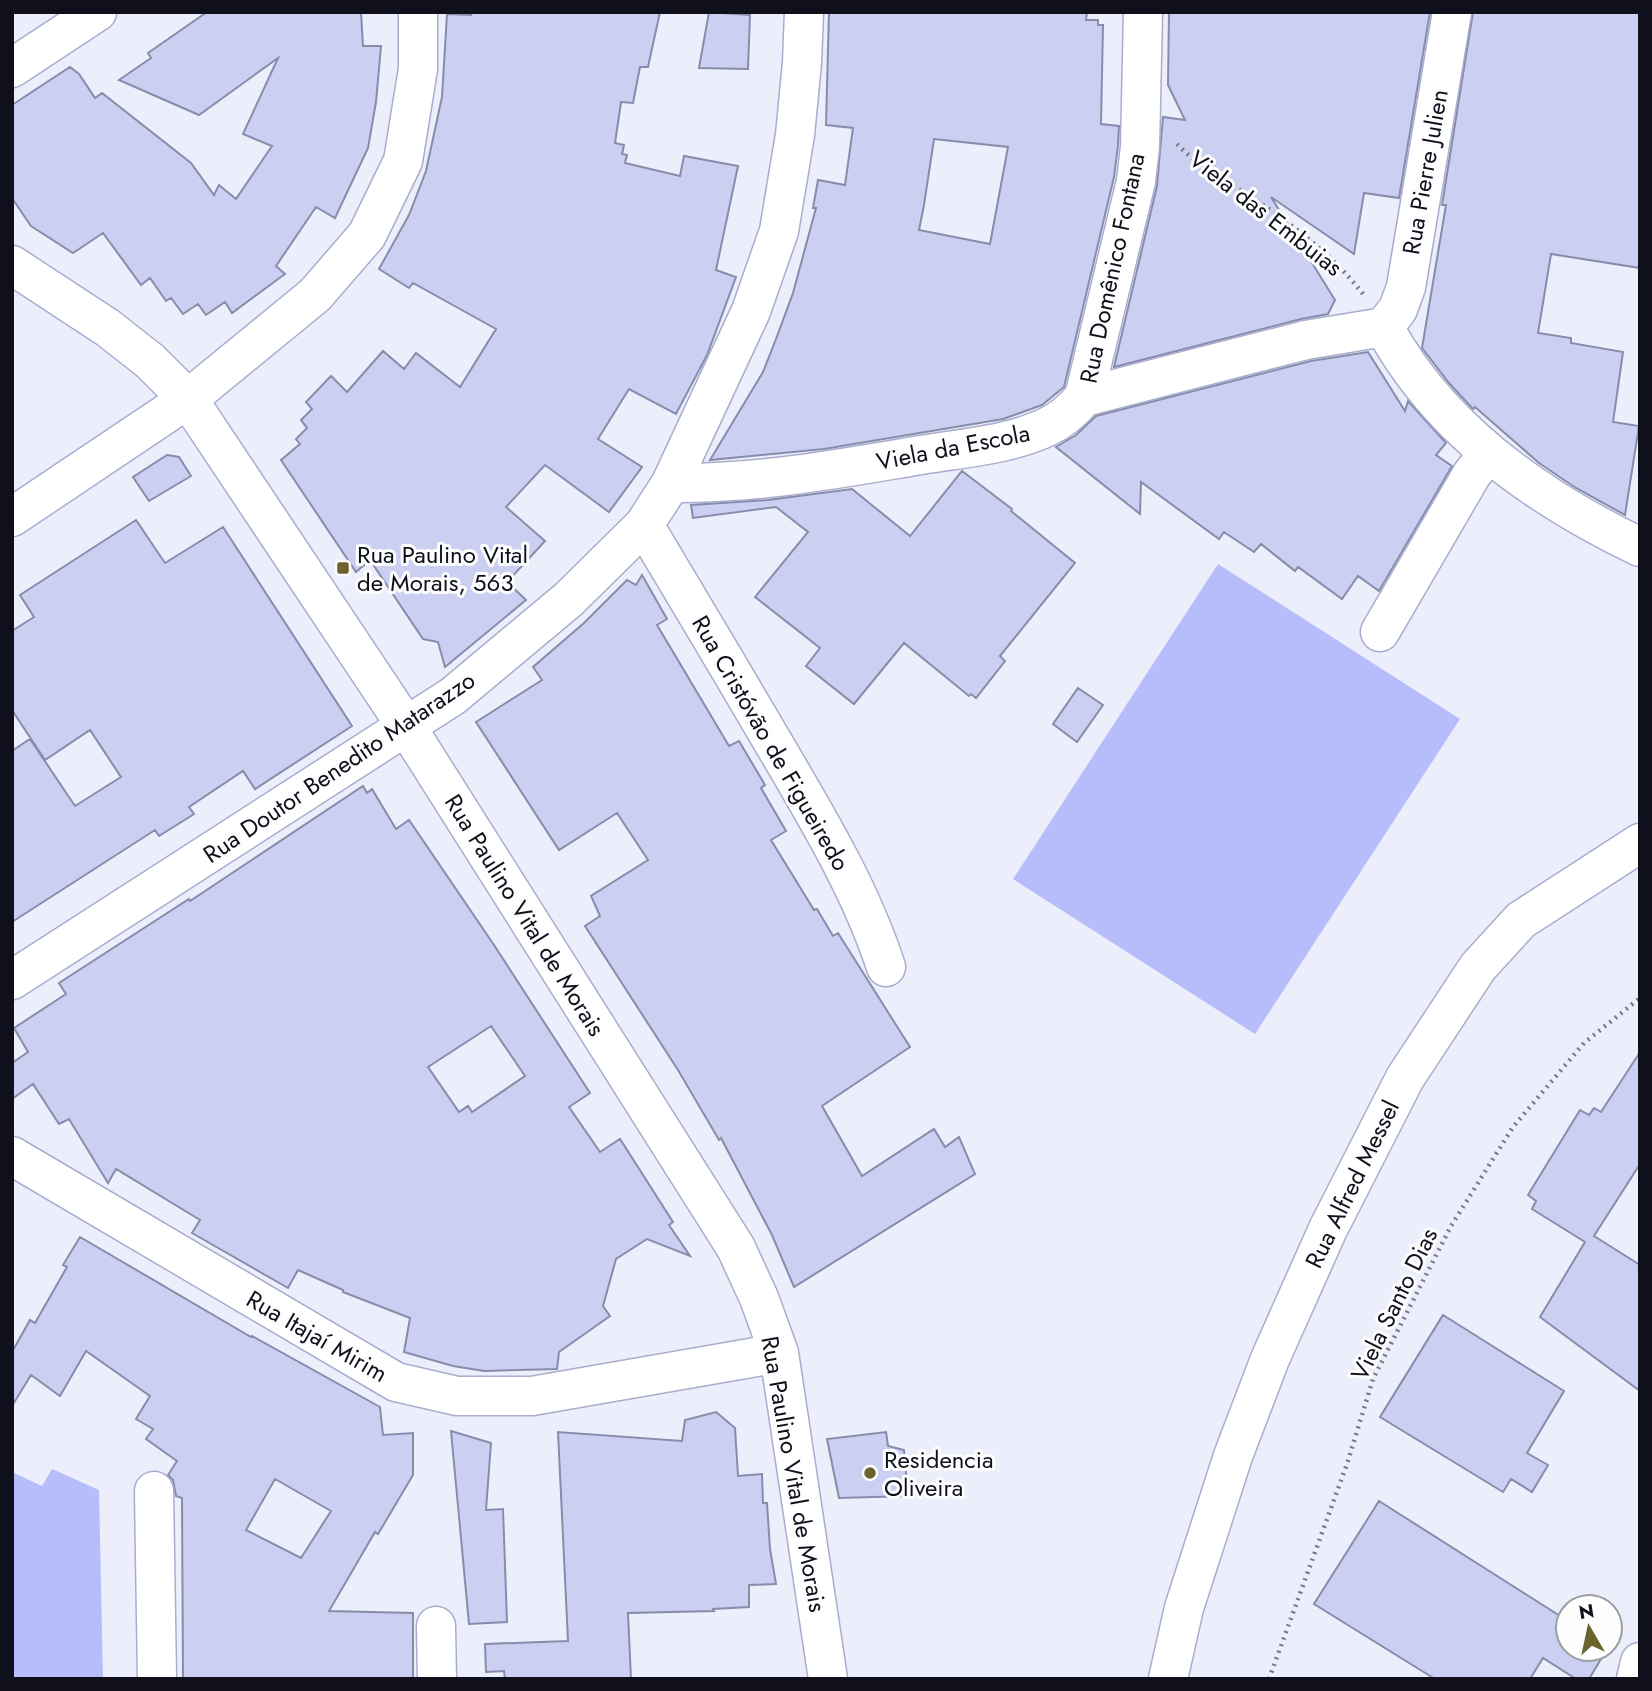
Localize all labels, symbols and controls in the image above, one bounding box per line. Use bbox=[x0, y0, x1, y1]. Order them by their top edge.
street label: Rua Pierre Julien bbox=[1393, 87, 1457, 257]
street label: Viela das Embuias bbox=[1182, 142, 1350, 284]
street label: Rua Domênico Fontana bbox=[1071, 150, 1153, 386]
street label: Viela da Escola bbox=[873, 415, 1033, 479]
place label: Rua Paulino Vital de Morais, 563 bbox=[357, 537, 528, 600]
marker: Rua Paulino Vital de Morais, 563 bbox=[335, 560, 351, 576]
street label: Rua Cristóvão de Figueiredo bbox=[683, 609, 859, 877]
street label: Rua Doutor Benedito Matarazzo bbox=[196, 663, 482, 871]
street label: Rua Paulino Vital de Morais bbox=[436, 787, 614, 1043]
street label: Rua Alfred Messel bbox=[1296, 1094, 1408, 1274]
street label: Viela Santo Dias bbox=[1342, 1222, 1446, 1386]
street label: Rua Itajaí Mirim bbox=[240, 1281, 394, 1391]
street label: Rua Paulino Vital de Morais bbox=[752, 1333, 836, 1615]
place label: Residencia Oliveira bbox=[884, 1442, 994, 1505]
marker: Residencia Oliveira bbox=[862, 1465, 878, 1481]
north arrow bbox=[1554, 1593, 1624, 1663]
text: N bbox=[1577, 1597, 1596, 1626]

